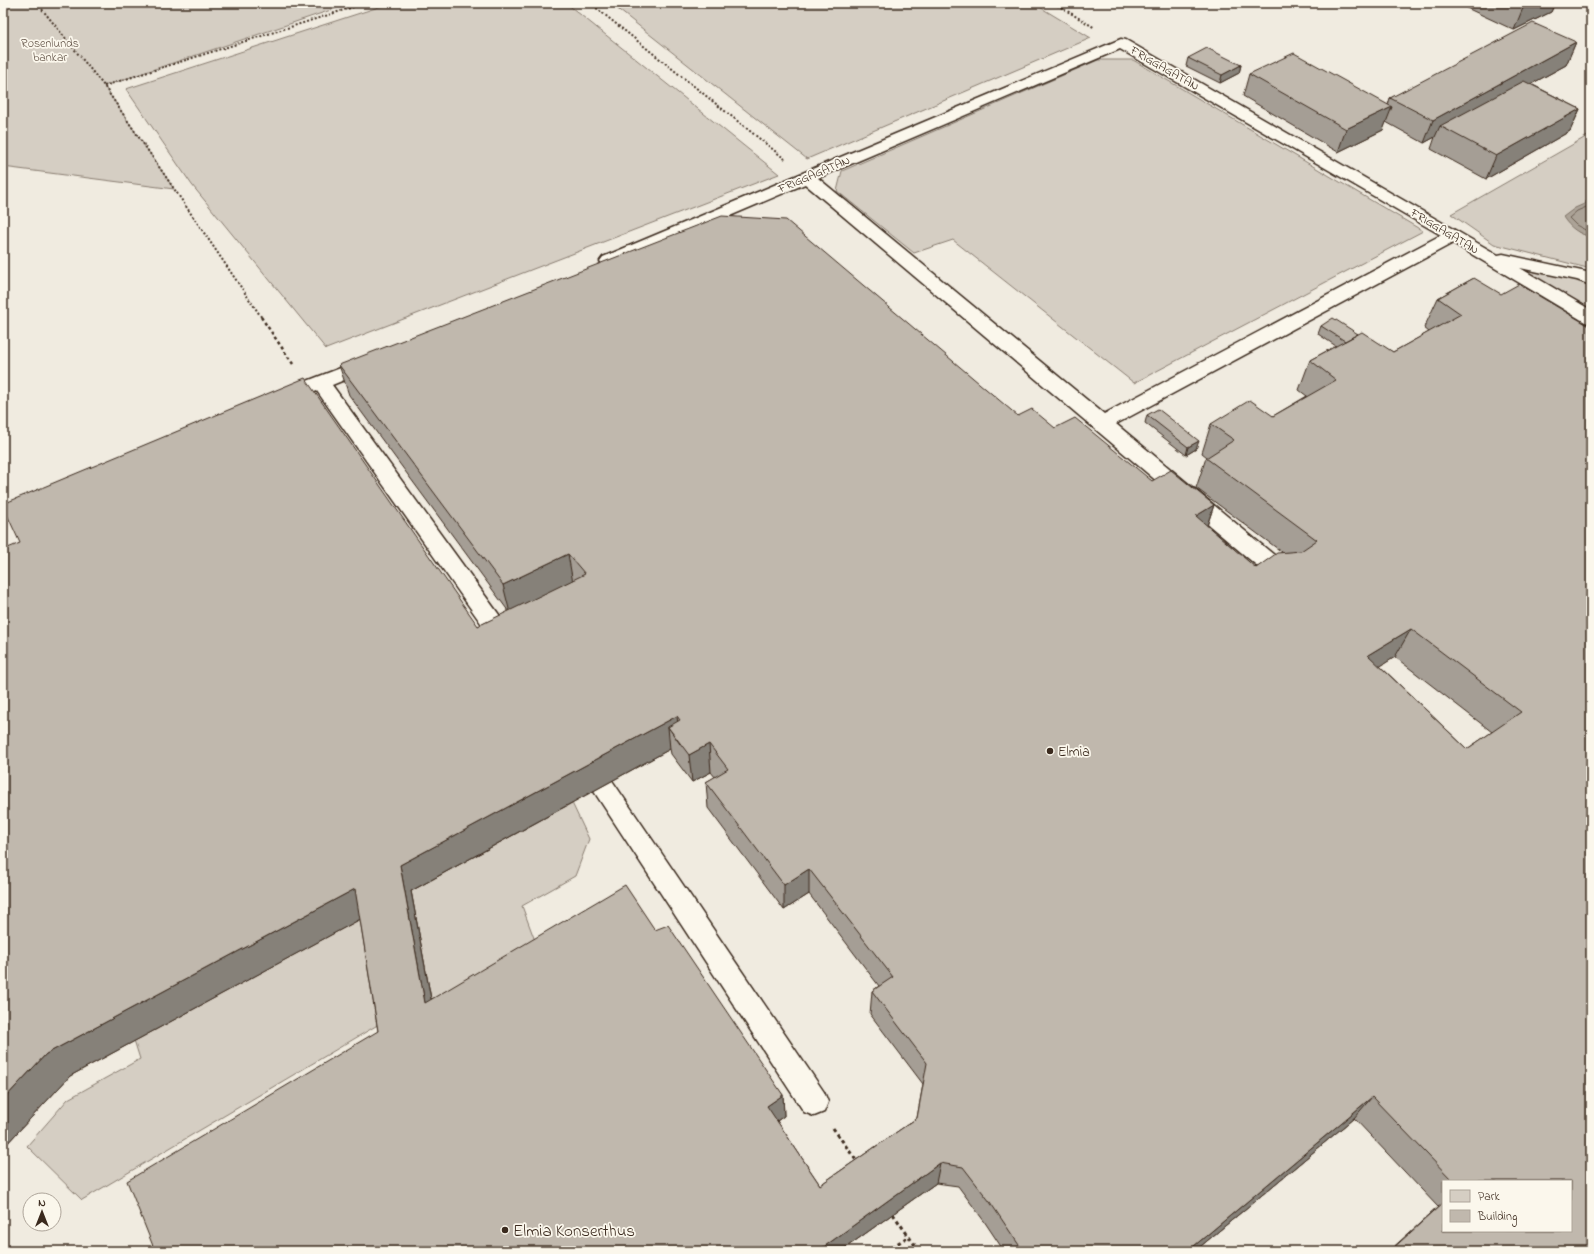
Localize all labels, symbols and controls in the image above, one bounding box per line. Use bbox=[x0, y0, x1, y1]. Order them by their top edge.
park label: Rosenlunds bankar bbox=[21, 35, 79, 67]
street label: FRIGGAGATAN bbox=[1126, 41, 1202, 96]
street label: FRIGGAGATAN bbox=[775, 152, 853, 199]
street label: FRIGGAGATAN bbox=[1406, 204, 1482, 259]
place label: Elmia bbox=[1058, 742, 1090, 763]
marker: Elmia bbox=[1045, 746, 1055, 756]
legend bbox=[1442, 1180, 1572, 1232]
text: Park bbox=[1478, 1188, 1500, 1206]
north arrow bbox=[22, 1192, 62, 1232]
text: N bbox=[38, 1195, 46, 1211]
text: Building bbox=[1477, 1208, 1517, 1227]
place label: Elmia Konserthus bbox=[513, 1219, 635, 1244]
marker: Elmia Konserthus bbox=[500, 1225, 510, 1235]

